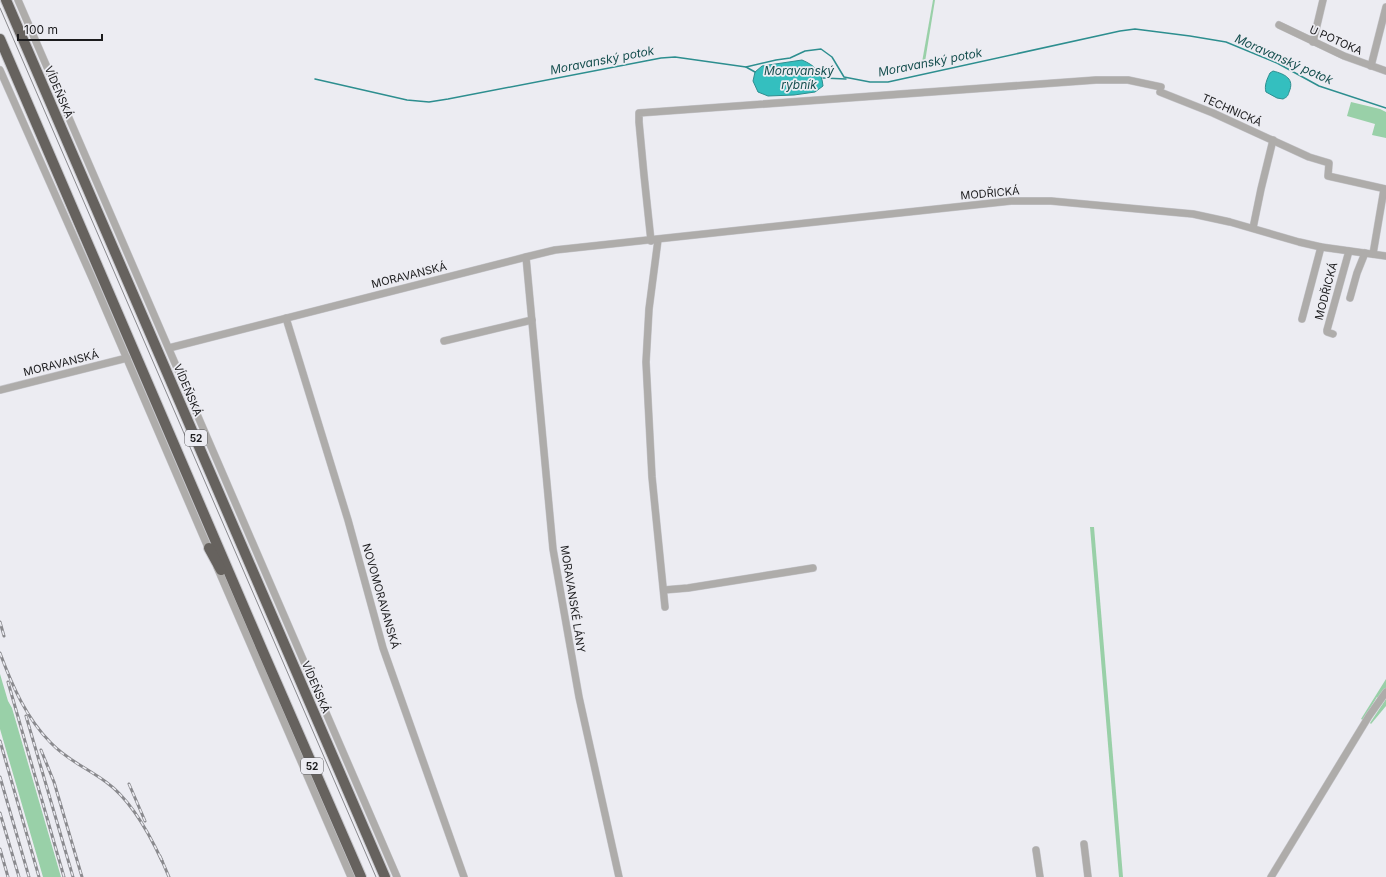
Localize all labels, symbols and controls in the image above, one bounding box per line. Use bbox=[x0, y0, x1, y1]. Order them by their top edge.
scale bar bbox=[18, 16, 102, 42]
text: 100 m bbox=[24, 22, 58, 37]
street label: U POTOKA bbox=[1307, 22, 1365, 58]
water label: Moravanský potok bbox=[1233, 31, 1336, 88]
water label: Moravanský potok bbox=[549, 42, 656, 77]
water label: Moravanský potok bbox=[877, 44, 984, 79]
water label: Moravanský rybník bbox=[764, 63, 834, 92]
street label: VÍDEŇSKÁ bbox=[42, 64, 76, 121]
street label: TECHNICKÁ bbox=[1200, 91, 1265, 130]
street label: MODŘICKÁ bbox=[960, 183, 1021, 203]
street label: MORAVANSKÁ bbox=[370, 259, 448, 291]
street label: MODŘICKÁ bbox=[1312, 260, 1341, 321]
street label: MORAVANSKÁ bbox=[22, 347, 100, 379]
street label: VÍDEŇSKÁ bbox=[171, 362, 205, 419]
road number: 52 bbox=[185, 430, 207, 446]
street label: NOVOMORAVANSKÁ bbox=[359, 542, 403, 651]
street label: MORAVANSKÉ LÁNY bbox=[558, 544, 588, 654]
street label: VÍDEŇSKÁ bbox=[299, 659, 333, 716]
road number: 52 bbox=[301, 758, 323, 774]

